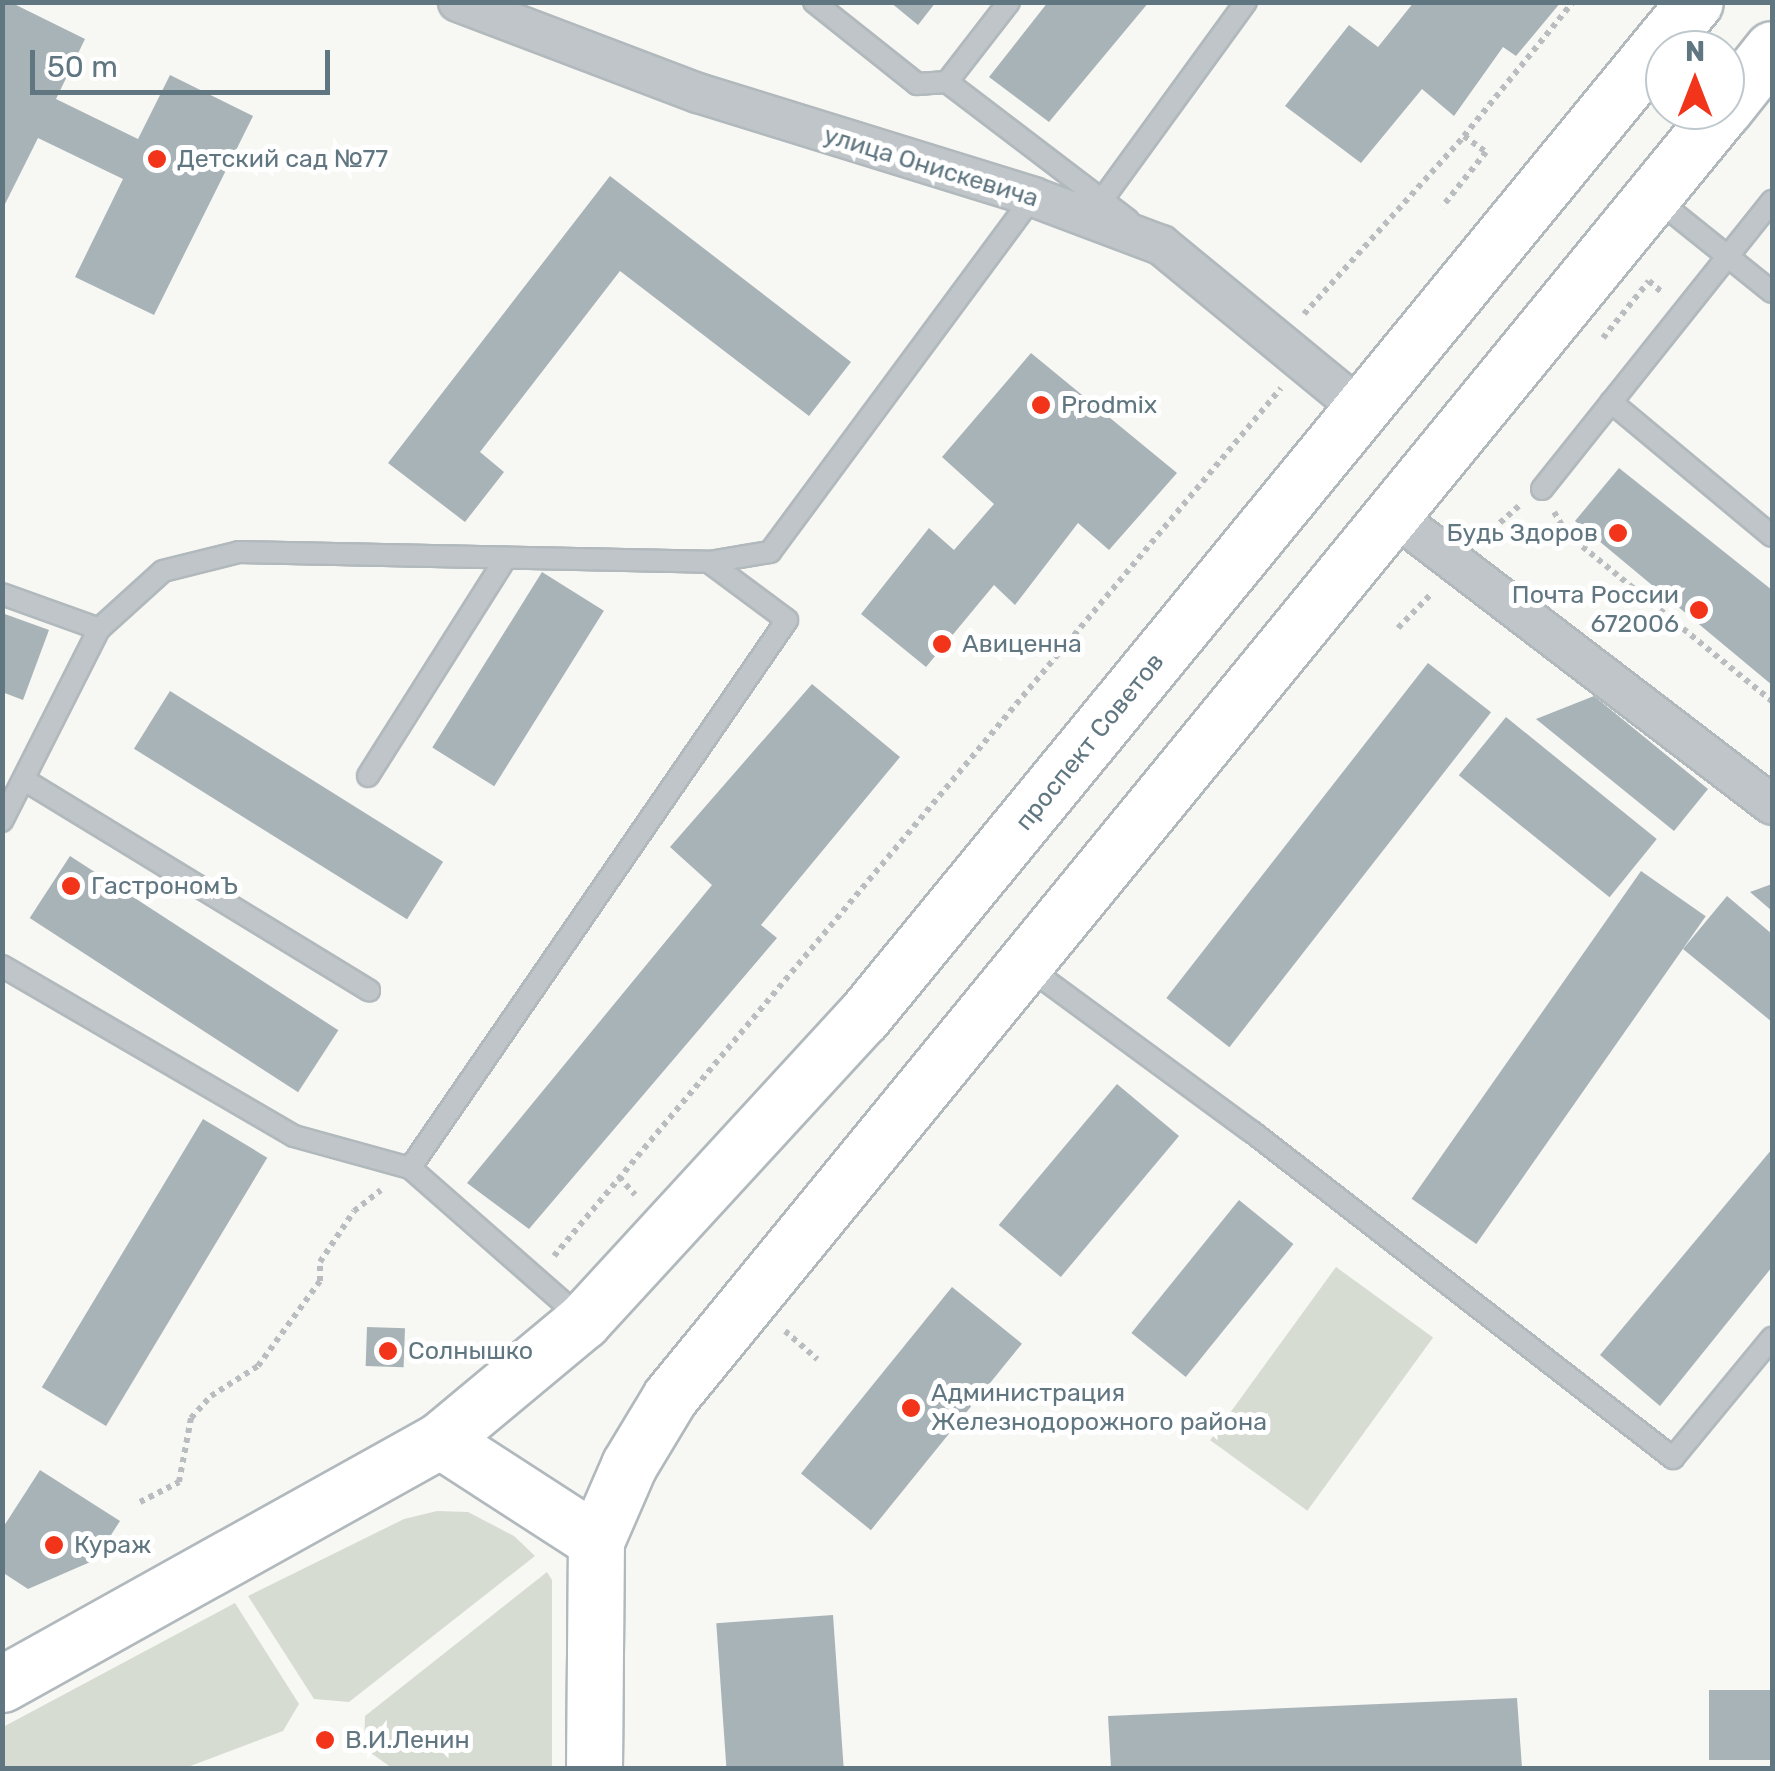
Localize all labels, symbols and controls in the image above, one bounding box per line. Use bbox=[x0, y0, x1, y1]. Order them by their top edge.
scale bar bbox=[35, 30, 335, 92]
north arrow bbox=[1645, 30, 1745, 130]
text: N bbox=[1685, 35, 1705, 68]
text: 50 m bbox=[47, 49, 118, 85]
street label: улица Онискевича bbox=[820, 120, 1042, 214]
place label: Детский сад №77 bbox=[177, 144, 388, 174]
marker: Детский сад №77 bbox=[146, 148, 168, 170]
place label: Prodmix bbox=[1061, 390, 1157, 420]
marker: Prodmix bbox=[1030, 394, 1052, 416]
place label: Будь Здоров bbox=[1447, 518, 1598, 548]
marker: Будь Здоров bbox=[1607, 522, 1629, 544]
place label: Почта России 672006 bbox=[1512, 581, 1679, 640]
marker: Почта России 672006 bbox=[1688, 599, 1710, 621]
place label: Авиценна bbox=[962, 629, 1082, 659]
marker: Авиценна bbox=[931, 633, 953, 655]
street label: проспект Советов bbox=[1009, 647, 1171, 837]
place label: ГастрономЪ bbox=[91, 871, 238, 901]
marker: ГастрономЪ bbox=[60, 875, 82, 897]
place label: Солнышко bbox=[408, 1336, 533, 1366]
marker: Солнышко bbox=[377, 1340, 399, 1362]
place label: Администрация Железнодорожного района bbox=[931, 1379, 1267, 1438]
marker: Администрация Железнодорожного района bbox=[900, 1397, 922, 1419]
place label: Кураж bbox=[74, 1530, 151, 1560]
marker: Кураж bbox=[43, 1534, 65, 1556]
place label: В.И.Ленин bbox=[345, 1725, 470, 1755]
marker: В.И.Ленин bbox=[314, 1729, 336, 1751]

